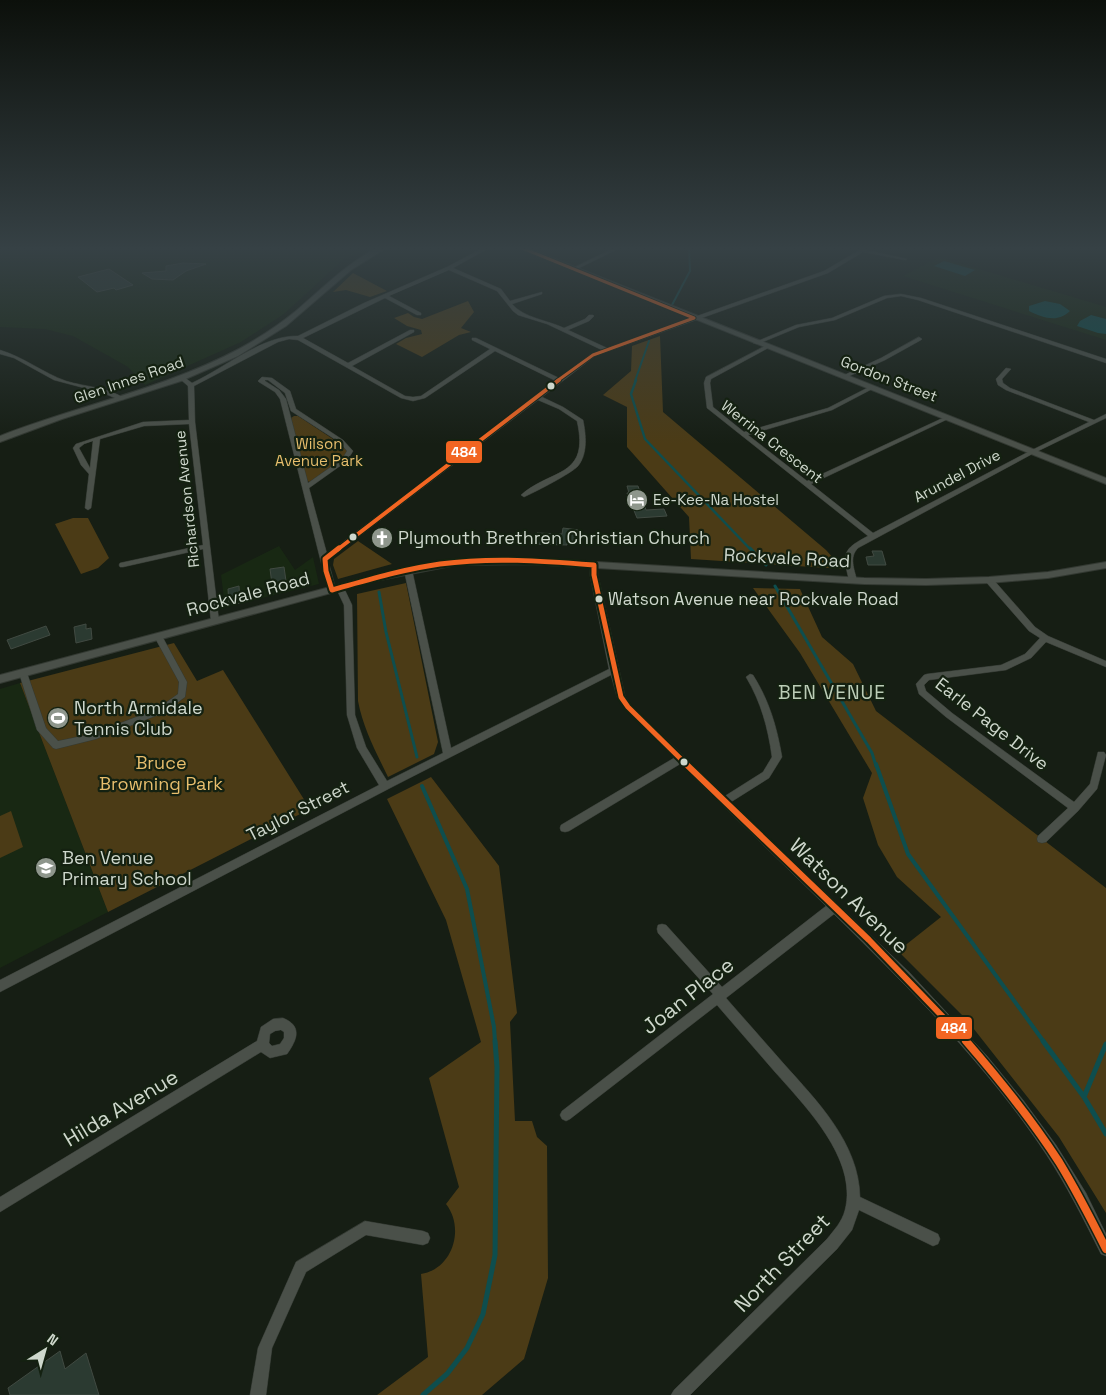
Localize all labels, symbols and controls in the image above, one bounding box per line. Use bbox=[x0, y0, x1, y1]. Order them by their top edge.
street label: Gordon Street bbox=[838, 351, 940, 406]
street label: Glen Innes Road bbox=[71, 352, 186, 407]
unlabelled marker bbox=[546, 381, 556, 391]
street label: Werrina Crescent bbox=[718, 396, 827, 487]
street label: Richardson Avenue bbox=[170, 429, 203, 569]
park label: Wilson Avenue Park bbox=[275, 434, 363, 470]
line badge: 484 bbox=[445, 440, 483, 464]
text: 484 bbox=[451, 443, 477, 461]
street label: Arundel Drive bbox=[910, 445, 1003, 506]
hotel icon: Ee-Kee-Na Hostel bbox=[625, 488, 649, 512]
place label: Ee-Kee-Na Hostel bbox=[653, 490, 779, 509]
church icon: Plymouth Brethren Christian Church bbox=[370, 526, 394, 550]
place label: Plymouth Brethren Christian Church bbox=[398, 526, 710, 549]
unlabelled marker bbox=[348, 532, 358, 542]
street label: Rockvale Road bbox=[723, 543, 851, 572]
street label: Rockvale Road bbox=[184, 566, 312, 621]
place label: Watson Avenue near Rockvale Road bbox=[608, 588, 899, 610]
marker: Watson Avenue near Rockvale Road bbox=[594, 594, 604, 604]
street label: Earle Page Drive bbox=[931, 672, 1054, 775]
district label: BEN VENUE bbox=[778, 680, 886, 705]
place label: North Armidale Tennis Club bbox=[74, 696, 203, 740]
sports icon: North Armidale Tennis Club bbox=[46, 706, 70, 730]
park label: Bruce Browning Park bbox=[99, 751, 223, 795]
unlabelled marker bbox=[679, 757, 689, 767]
street label: Taylor Street bbox=[243, 775, 353, 846]
street label: Watson Avenue bbox=[784, 832, 915, 959]
place label: Ben Venue Primary School bbox=[62, 846, 192, 890]
school or university icon: Ben Venue Primary School bbox=[34, 856, 58, 880]
street label: Joan Place bbox=[636, 951, 739, 1040]
line badge: 484 bbox=[935, 1016, 973, 1040]
text: 484 bbox=[941, 1019, 967, 1037]
street label: Hilda Avenue bbox=[59, 1063, 183, 1152]
street label: North Street bbox=[728, 1208, 835, 1318]
north arrow bbox=[20, 1325, 70, 1375]
text: N bbox=[44, 1330, 62, 1350]

